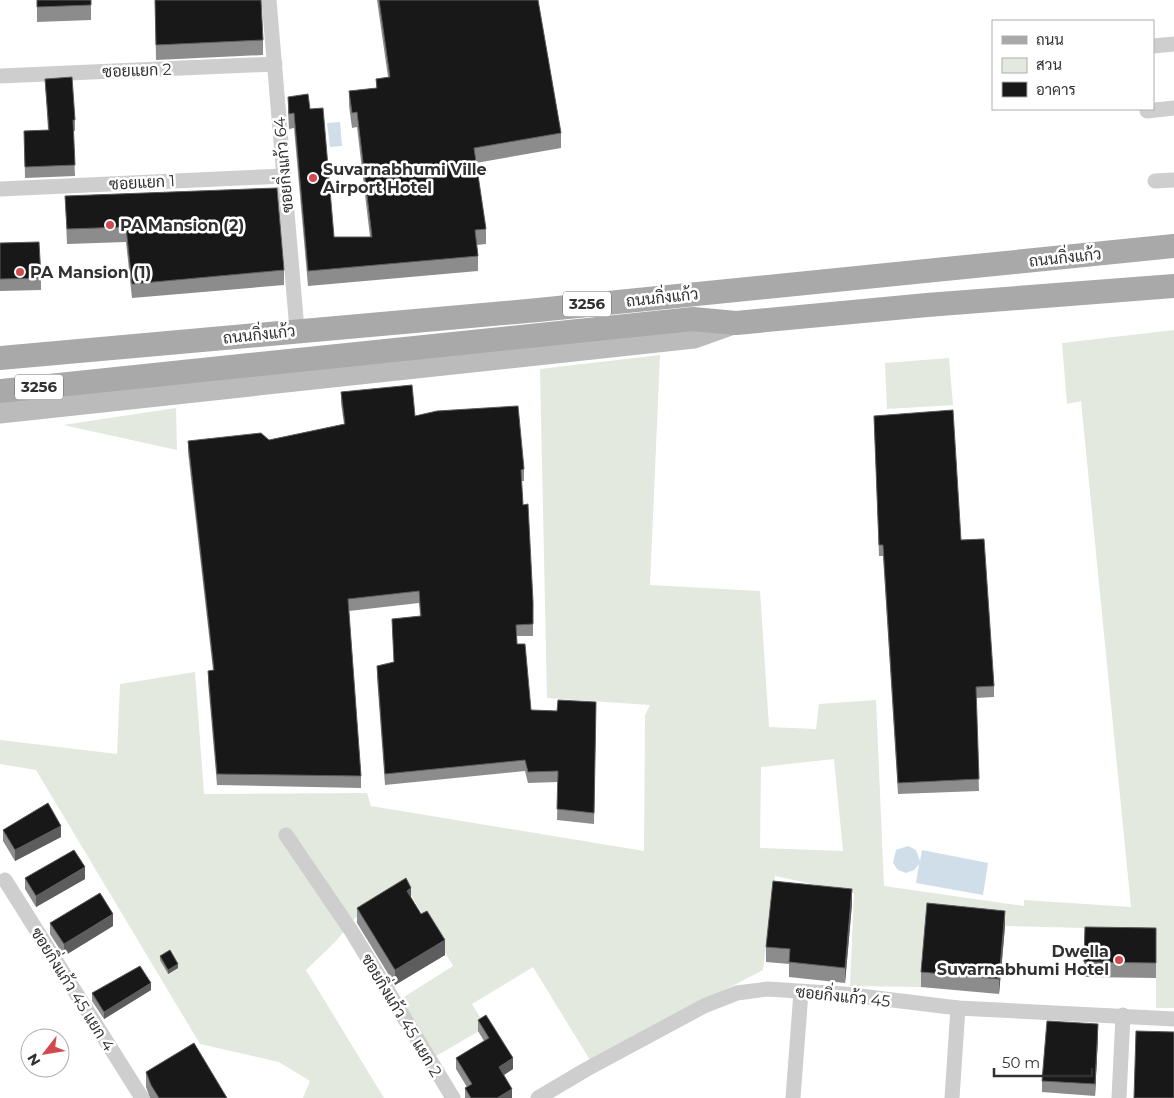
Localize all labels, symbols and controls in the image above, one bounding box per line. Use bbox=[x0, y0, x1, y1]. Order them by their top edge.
legend bbox=[992, 20, 1154, 110]
text: ถนน bbox=[1036, 30, 1064, 49]
text: สวน bbox=[1036, 55, 1062, 74]
street label: ซอยแยก 2 bbox=[102, 60, 172, 81]
text: อาคาร bbox=[1036, 80, 1076, 99]
street label: ซอยกิ่งแก้ว 64 bbox=[266, 116, 297, 214]
place label: Suvarnabhumi Ville Airport Hotel bbox=[322, 160, 487, 197]
street label: ซอยแยก 1 bbox=[109, 171, 175, 194]
marker: Suvarnabhumi Ville Airport Hotel bbox=[307, 172, 319, 184]
place label: PA Mansion (2) bbox=[120, 216, 244, 235]
marker: PA Mansion (2) bbox=[104, 219, 116, 231]
street label: ถนนกิ่งแก้ว bbox=[1027, 240, 1102, 271]
place label: PA Mansion (1) bbox=[30, 263, 151, 282]
marker: PA Mansion (1) bbox=[14, 266, 26, 278]
street label: ถนนกิ่งแก้ว bbox=[624, 280, 699, 311]
road number: 3256 bbox=[563, 292, 611, 316]
street label: ถนนกิ่งแก้ว bbox=[221, 317, 296, 348]
road number: 3256 bbox=[15, 374, 63, 400]
street label: ซอยกิ่งแก้ว 45 แยก 4 bbox=[27, 922, 122, 1055]
place label: Dwella Suvarnabhumi Hotel bbox=[937, 942, 1109, 979]
street label: ซอยกิ่งแก้ว 45 แยก 2 bbox=[357, 948, 450, 1080]
marker: Dwella Suvarnabhumi Hotel bbox=[1113, 954, 1125, 966]
street label: ซอยกิ่งแก้ว 45 bbox=[795, 978, 892, 1011]
north arrow bbox=[20, 1028, 70, 1078]
scale bar bbox=[994, 1046, 1092, 1078]
text: N bbox=[23, 1050, 44, 1069]
text: 50 m bbox=[1002, 1053, 1040, 1072]

